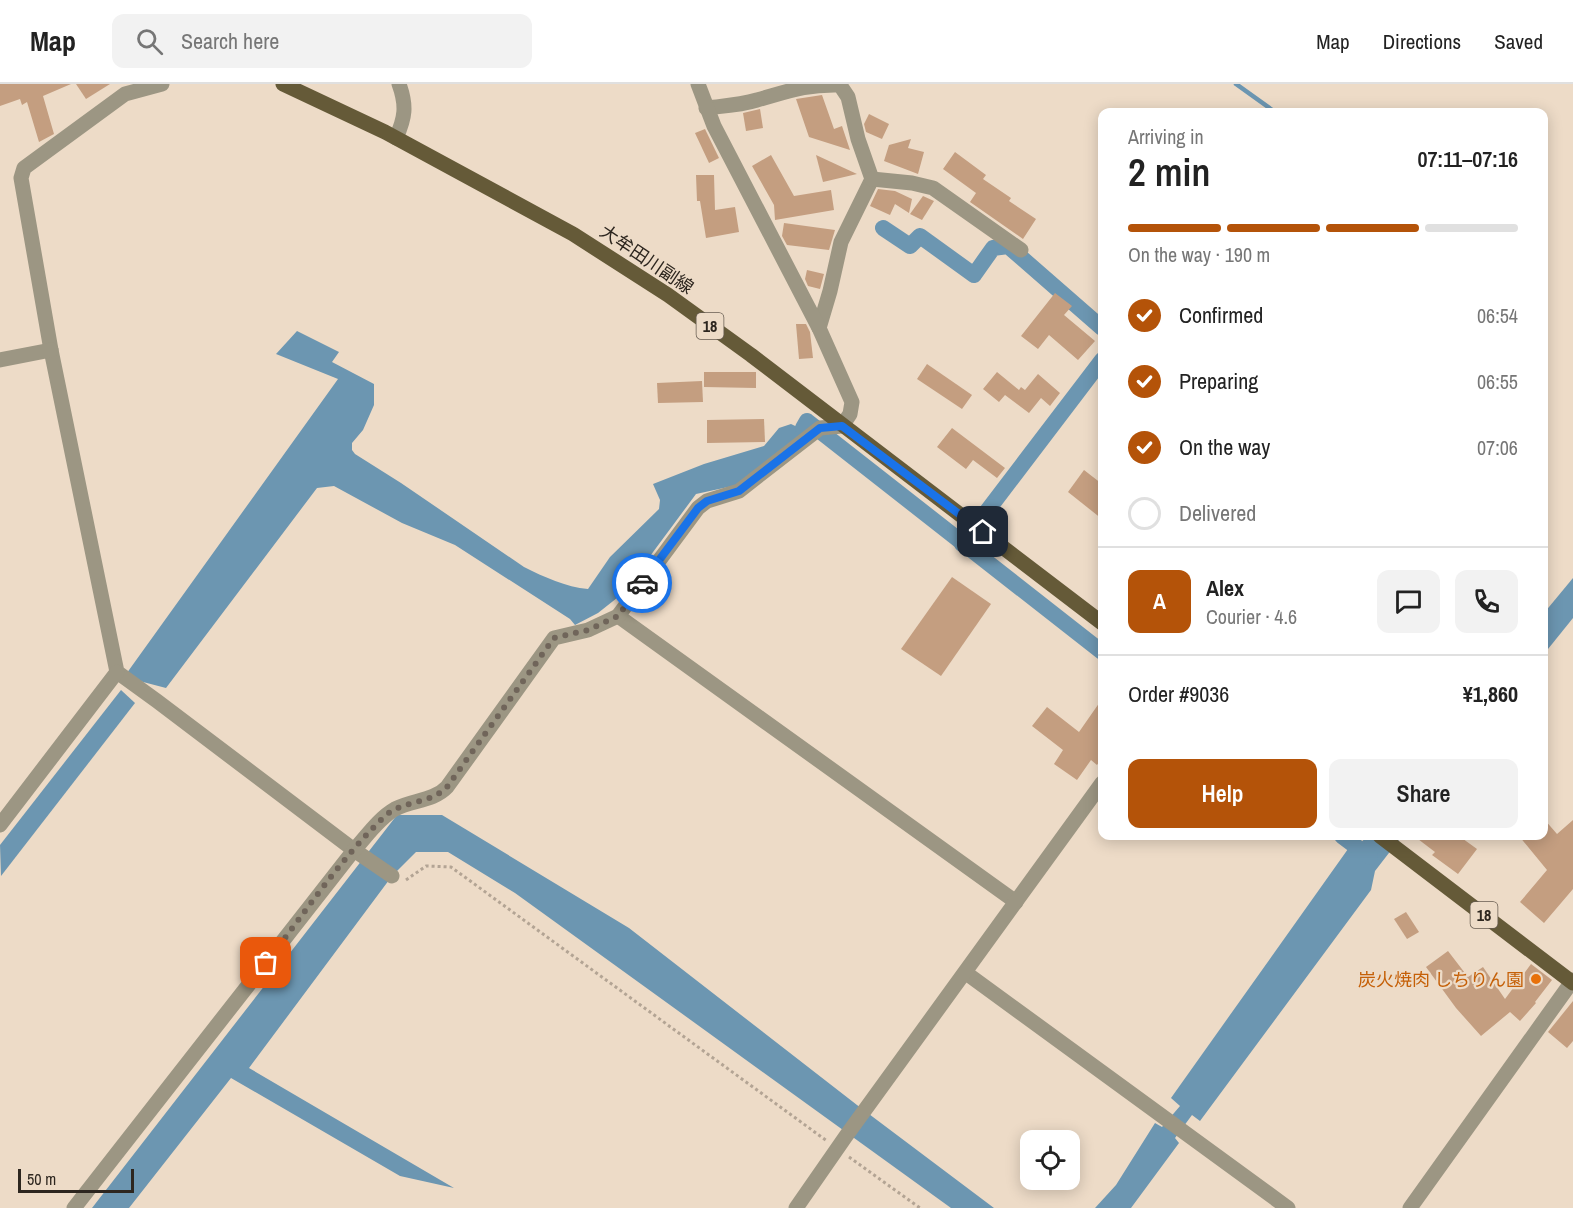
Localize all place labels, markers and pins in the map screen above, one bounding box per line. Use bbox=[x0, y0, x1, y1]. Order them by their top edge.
pin bbox=[957, 506, 1008, 557]
pin bbox=[240, 937, 291, 988]
place label: 炭火焼肉 しちりん園 bbox=[1358, 967, 1524, 992]
marker: 炭火焼肉 しちりん園 bbox=[1529, 972, 1543, 986]

